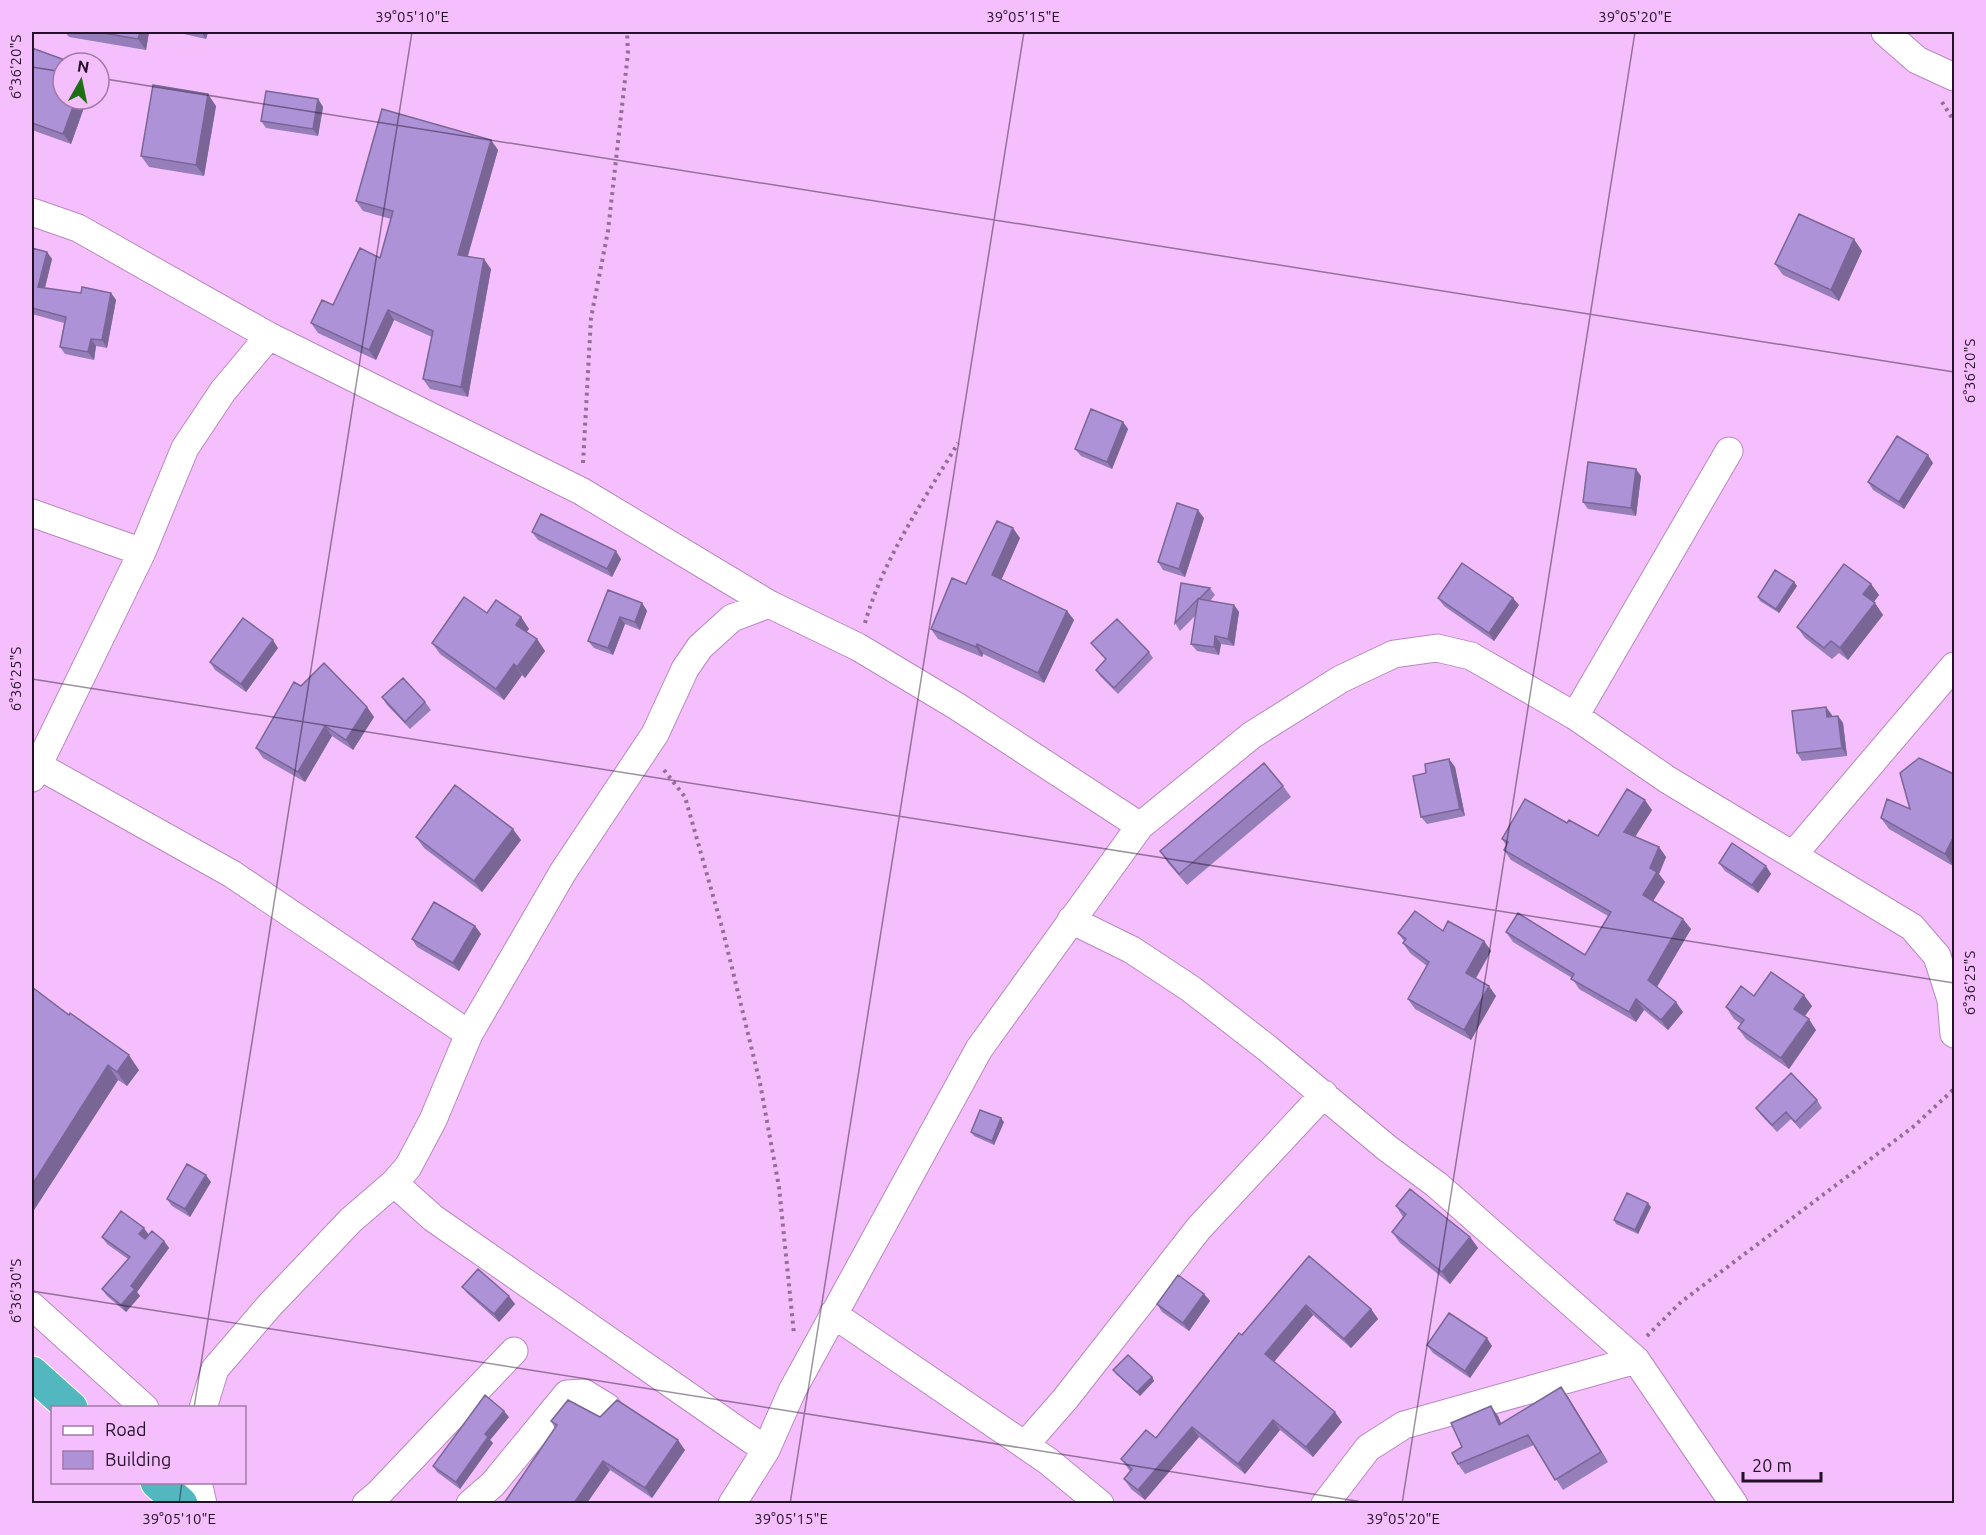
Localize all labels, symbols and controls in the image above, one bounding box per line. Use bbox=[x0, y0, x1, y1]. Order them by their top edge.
text: 39°05'10"E bbox=[375, 8, 449, 25]
text: 39°05'15"E bbox=[986, 8, 1060, 25]
text: 39°05'20"E bbox=[1598, 8, 1672, 25]
text: 6°36'20"S bbox=[7, 35, 24, 99]
north arrow bbox=[51, 51, 111, 111]
text: N bbox=[76, 56, 91, 76]
text: 6°36'20"S bbox=[1961, 339, 1978, 403]
text: 6°36'25"S bbox=[7, 647, 24, 711]
text: 6°36'25"S bbox=[1961, 951, 1978, 1015]
text: 6°36'30"S bbox=[7, 1259, 24, 1323]
legend bbox=[51, 1406, 246, 1484]
text: Road bbox=[105, 1419, 147, 1439]
scale bar bbox=[1743, 1445, 1821, 1483]
text: Building bbox=[105, 1449, 171, 1469]
text: 20 m bbox=[1752, 1455, 1792, 1475]
text: 39°05'10"E bbox=[142, 1510, 216, 1527]
text: 39°05'15"E bbox=[754, 1510, 828, 1527]
text: 39°05'20"E bbox=[1366, 1510, 1440, 1527]

